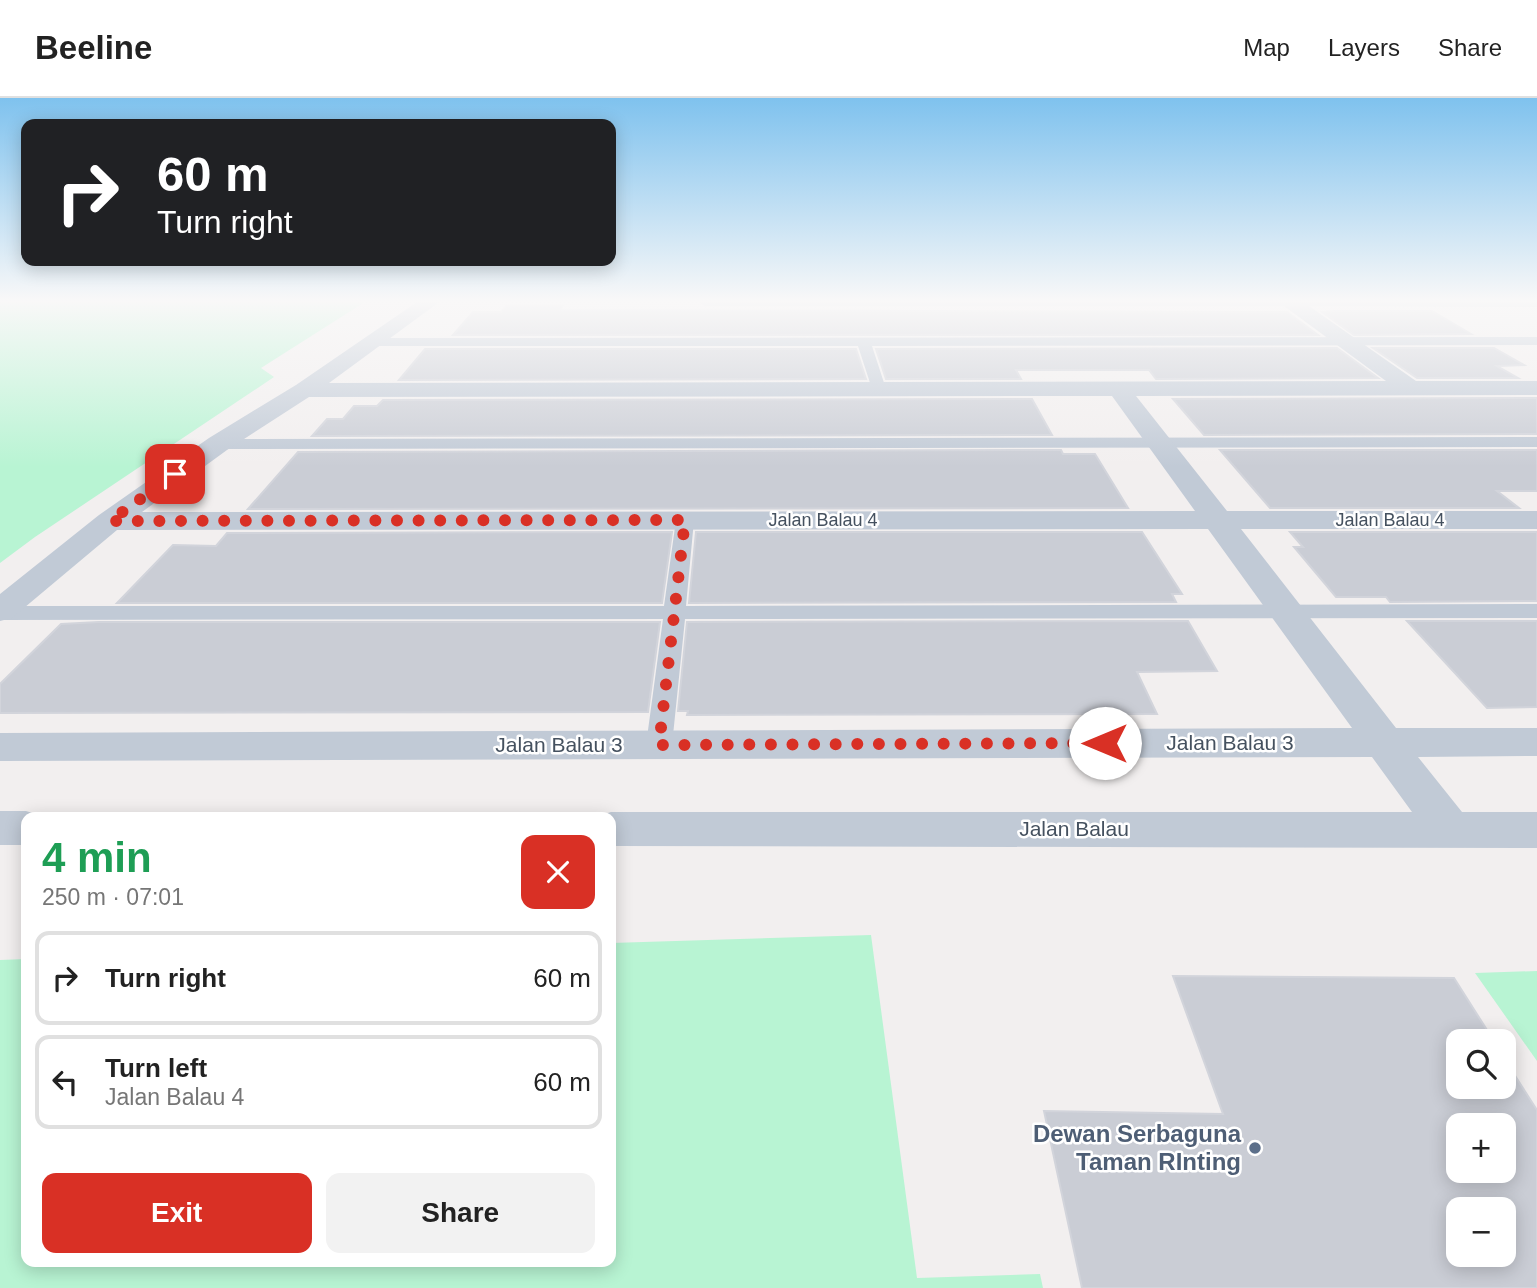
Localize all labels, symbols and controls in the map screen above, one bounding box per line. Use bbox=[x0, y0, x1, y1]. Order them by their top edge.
text: Beeline bbox=[35, 29, 152, 66]
text: Map bbox=[1243, 34, 1290, 61]
text: Layers bbox=[1328, 34, 1400, 61]
text: Share bbox=[1438, 34, 1502, 61]
icon: right bbox=[42, 147, 133, 238]
text: 60 m bbox=[157, 147, 269, 201]
text: Turn right bbox=[157, 204, 293, 240]
pin bbox=[145, 444, 205, 504]
icon: arrive bbox=[156, 455, 194, 493]
street label: Jalan Balau 4 bbox=[768, 510, 878, 530]
street label: Jalan Balau 4 bbox=[1335, 510, 1445, 530]
position arrow bbox=[1068, 706, 1142, 780]
street label: Jalan Balau 3 bbox=[1166, 731, 1294, 754]
street label: Jalan Balau 3 bbox=[495, 733, 623, 756]
street label: Jalan Balau bbox=[1019, 817, 1129, 840]
text: 4 min bbox=[42, 834, 152, 881]
button: close bbox=[521, 835, 595, 909]
text: 250 m · 07:01 bbox=[42, 884, 184, 910]
icon: right bbox=[46, 959, 84, 997]
text: Turn right bbox=[105, 963, 226, 993]
text: 60 m bbox=[533, 963, 591, 993]
map controls bbox=[1446, 1029, 1516, 1267]
button: search bbox=[1446, 1029, 1516, 1099]
text: Turn left bbox=[105, 1053, 207, 1083]
icon: left bbox=[46, 1063, 84, 1101]
text: 60 m bbox=[533, 1067, 591, 1097]
text: Jalan Balau 4 bbox=[105, 1084, 244, 1110]
button: + bbox=[1446, 1113, 1516, 1183]
place label: Dewan Serbaguna Taman RInting bbox=[1033, 1120, 1242, 1175]
marker: Dewan Serbaguna Taman RInting bbox=[1247, 1140, 1263, 1156]
button: Exit bbox=[42, 1173, 312, 1253]
button: Share bbox=[326, 1173, 595, 1253]
button: − bbox=[1446, 1197, 1516, 1267]

